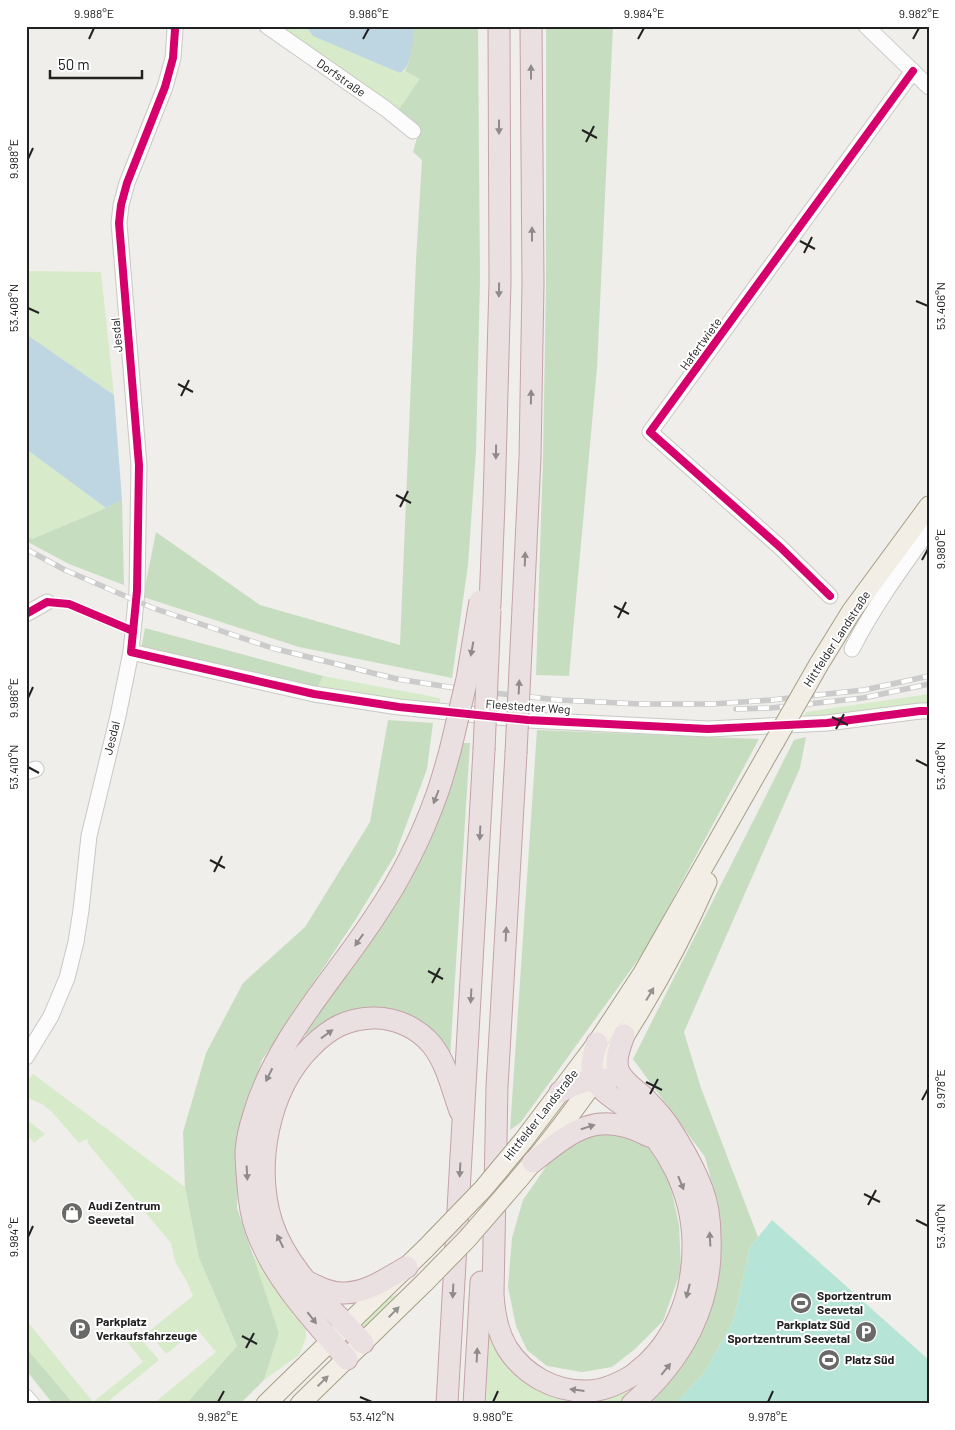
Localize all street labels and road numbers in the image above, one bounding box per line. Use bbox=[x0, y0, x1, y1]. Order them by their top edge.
street label: Dorfstraße bbox=[315, 55, 369, 99]
street label: Hafertwiete bbox=[676, 314, 724, 372]
street label: Jesdal bbox=[108, 317, 124, 353]
street label: Hittfelder Landstraße bbox=[800, 588, 872, 689]
street label: Fleestedter Weg bbox=[485, 696, 571, 716]
street label: Jesdal bbox=[100, 719, 122, 756]
street label: Hittfelder Landstraße bbox=[500, 1066, 580, 1163]

